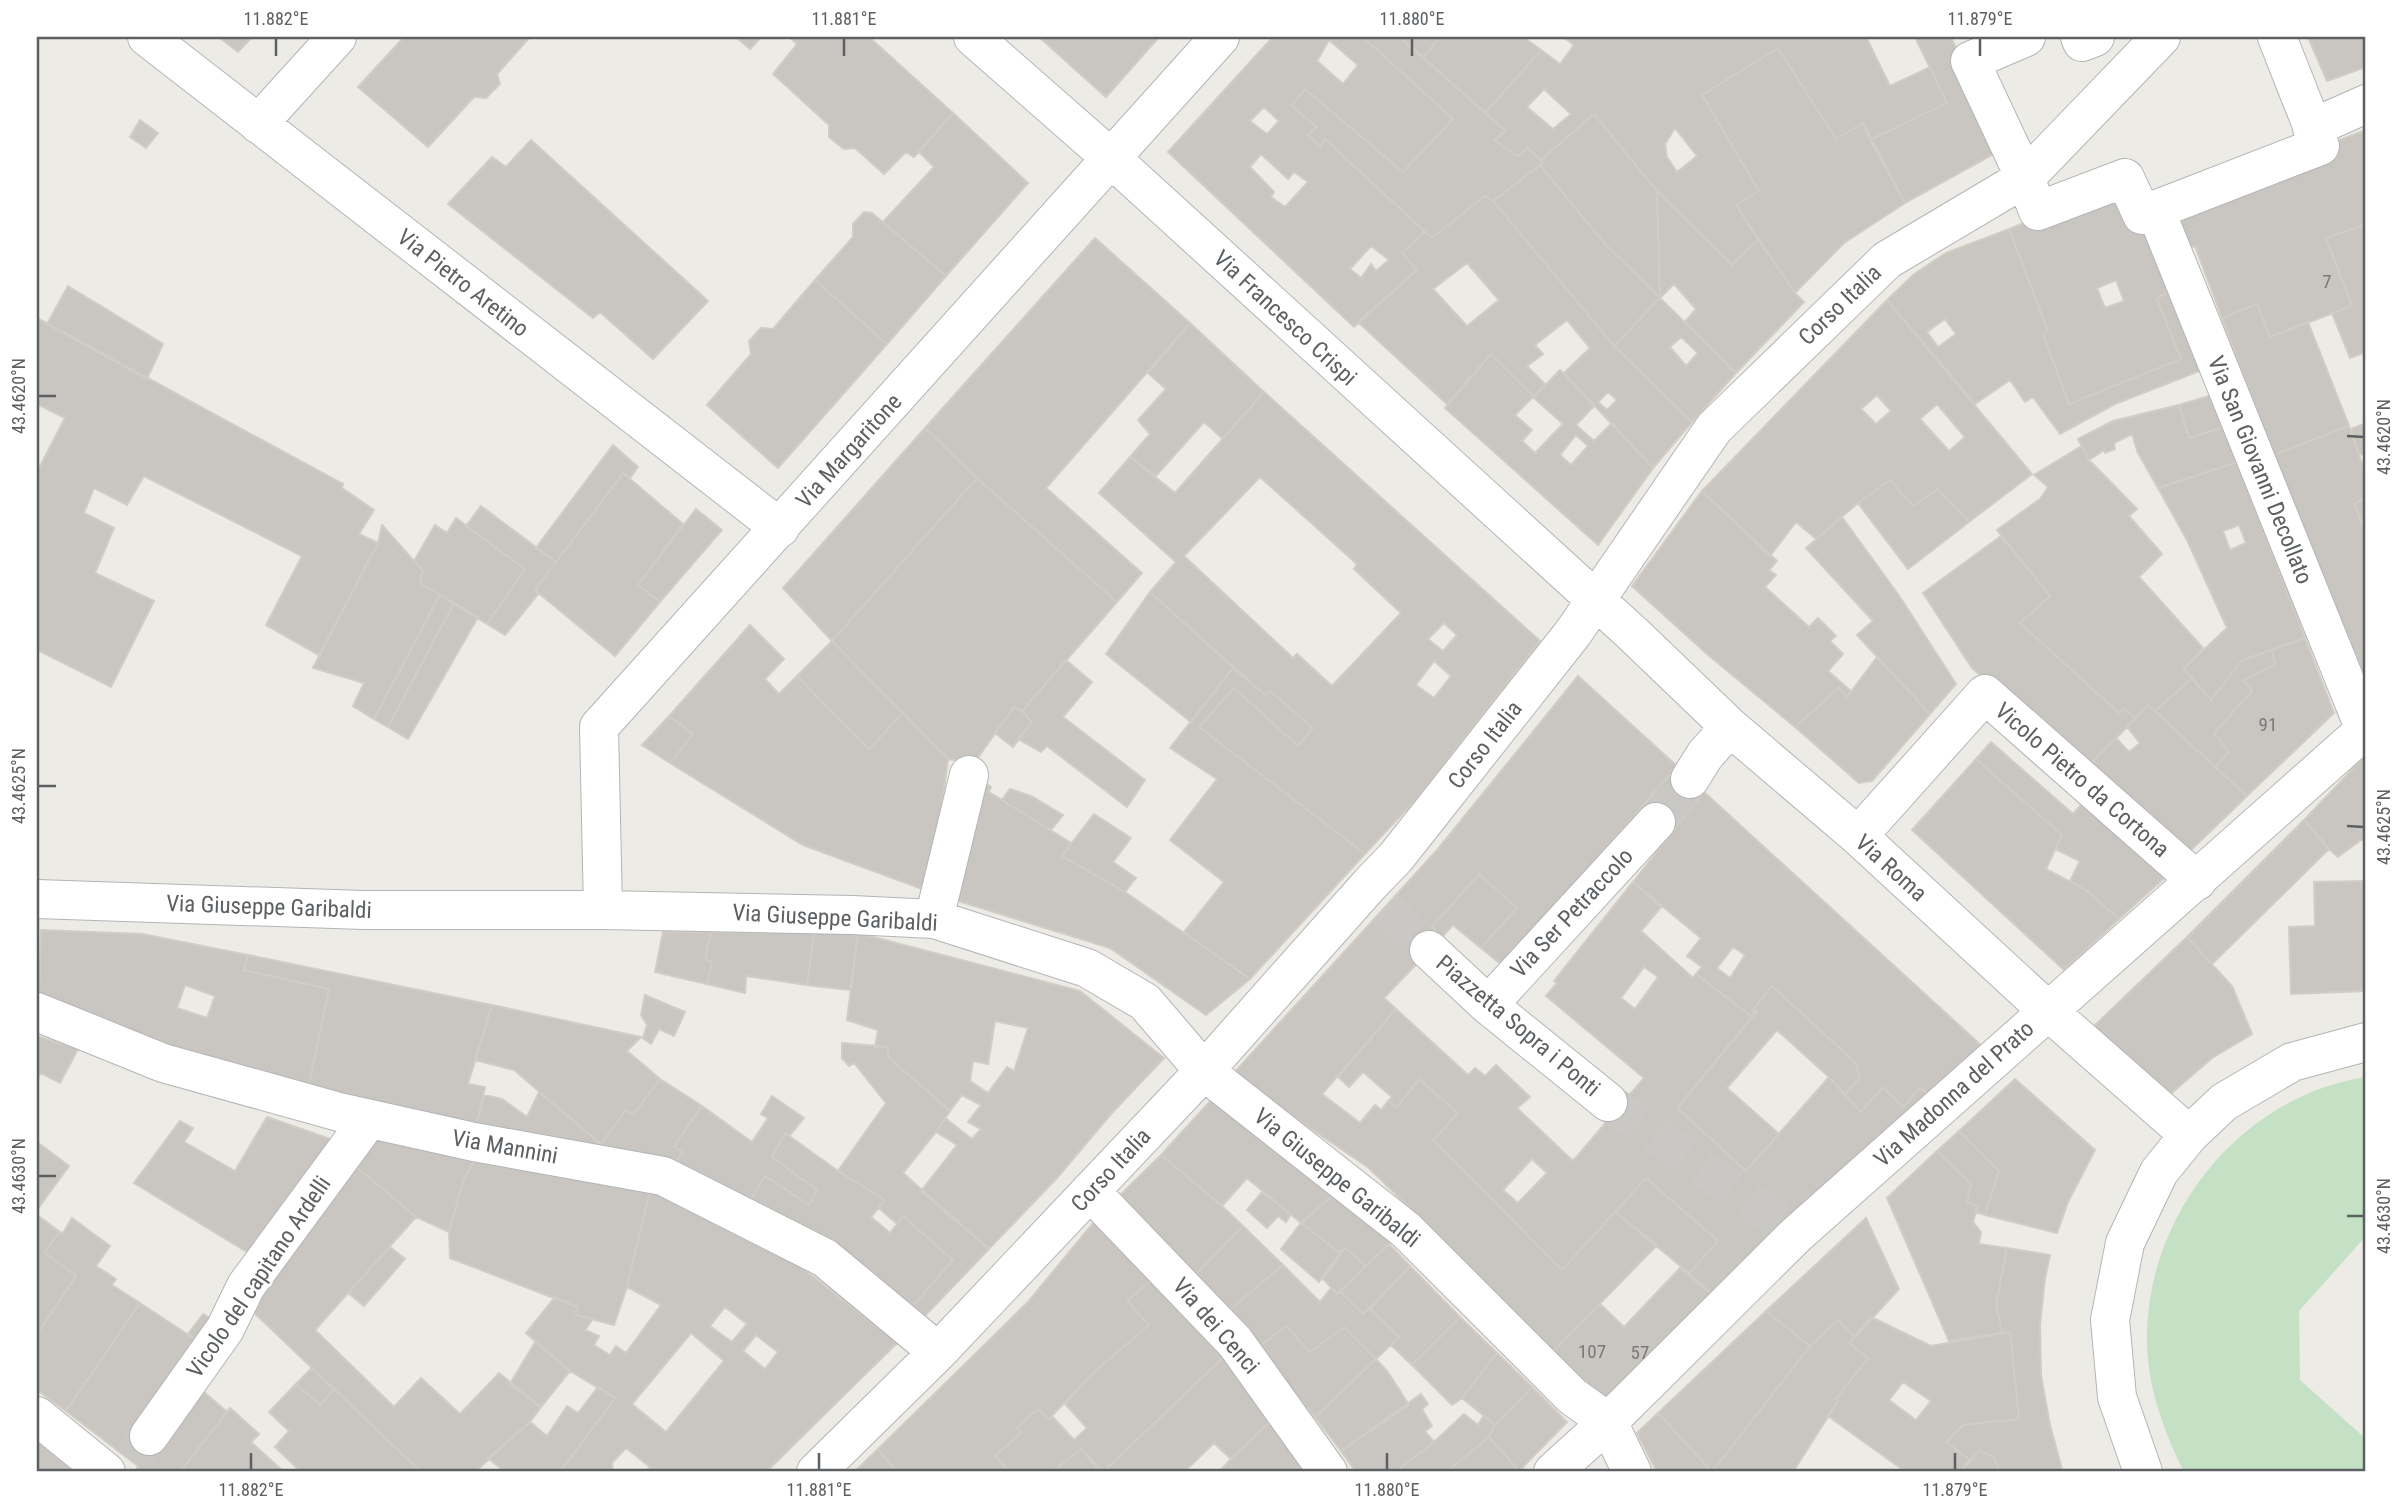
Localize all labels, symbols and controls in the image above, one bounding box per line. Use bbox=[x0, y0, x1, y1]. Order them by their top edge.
text: 11.882°E bbox=[244, 8, 308, 29]
text: 11.881°E bbox=[812, 8, 876, 29]
text: 11.880°E bbox=[1380, 8, 1444, 29]
text: 11.879°E bbox=[1948, 8, 2012, 29]
street label: Via Pietro Aretino bbox=[392, 223, 534, 343]
street label: Via Francesco Crispi bbox=[1208, 245, 1362, 391]
street label: Corso Italia bbox=[1793, 259, 1887, 351]
house number: 7 bbox=[2322, 270, 2332, 293]
street label: Via San Giovanni Decollato bbox=[2202, 352, 2318, 588]
text: 43.4620°N bbox=[8, 358, 29, 434]
street label: Via Margaritone bbox=[791, 388, 907, 514]
text: 43.4620°N bbox=[2373, 399, 2394, 475]
street label: Corso Italia bbox=[1442, 696, 1528, 794]
street label: Vicolo Pietro da Cortona bbox=[1989, 697, 2175, 863]
house number: 91 bbox=[2259, 713, 2277, 736]
text: 43.4625°N bbox=[8, 748, 29, 824]
text: 43.4625°N bbox=[2373, 789, 2394, 865]
street label: Via Roma bbox=[1850, 829, 1932, 907]
street label: Via Ser Petraccolo bbox=[1505, 843, 1639, 983]
street label: Via Giuseppe Garibaldi bbox=[166, 890, 372, 924]
street label: Via Giuseppe Garibaldi bbox=[732, 899, 938, 937]
street label: Piazzetta Sopra i Ponti bbox=[1431, 950, 1605, 1102]
street label: Via Madonna del Prato bbox=[1869, 1015, 2039, 1173]
street label: Via Giuseppe Garibaldi bbox=[1249, 1103, 1425, 1253]
street label: Corso Italia bbox=[1066, 1123, 1156, 1217]
street label: Via Mannini bbox=[450, 1124, 560, 1170]
text: 43.4630°N bbox=[8, 1138, 29, 1214]
street label: Vicolo del capitano Ardelli bbox=[181, 1171, 337, 1383]
text: 43.4630°N bbox=[2373, 1178, 2394, 1254]
street label: Via dei Cenci bbox=[1167, 1273, 1265, 1379]
house number: 107 bbox=[1578, 1340, 1606, 1363]
house number: 57 bbox=[1631, 1341, 1649, 1364]
text: 11.882°E bbox=[219, 1479, 283, 1500]
text: 11.881°E bbox=[787, 1479, 851, 1500]
text: 11.880°E bbox=[1355, 1479, 1419, 1500]
text: 11.879°E bbox=[1923, 1479, 1987, 1500]

